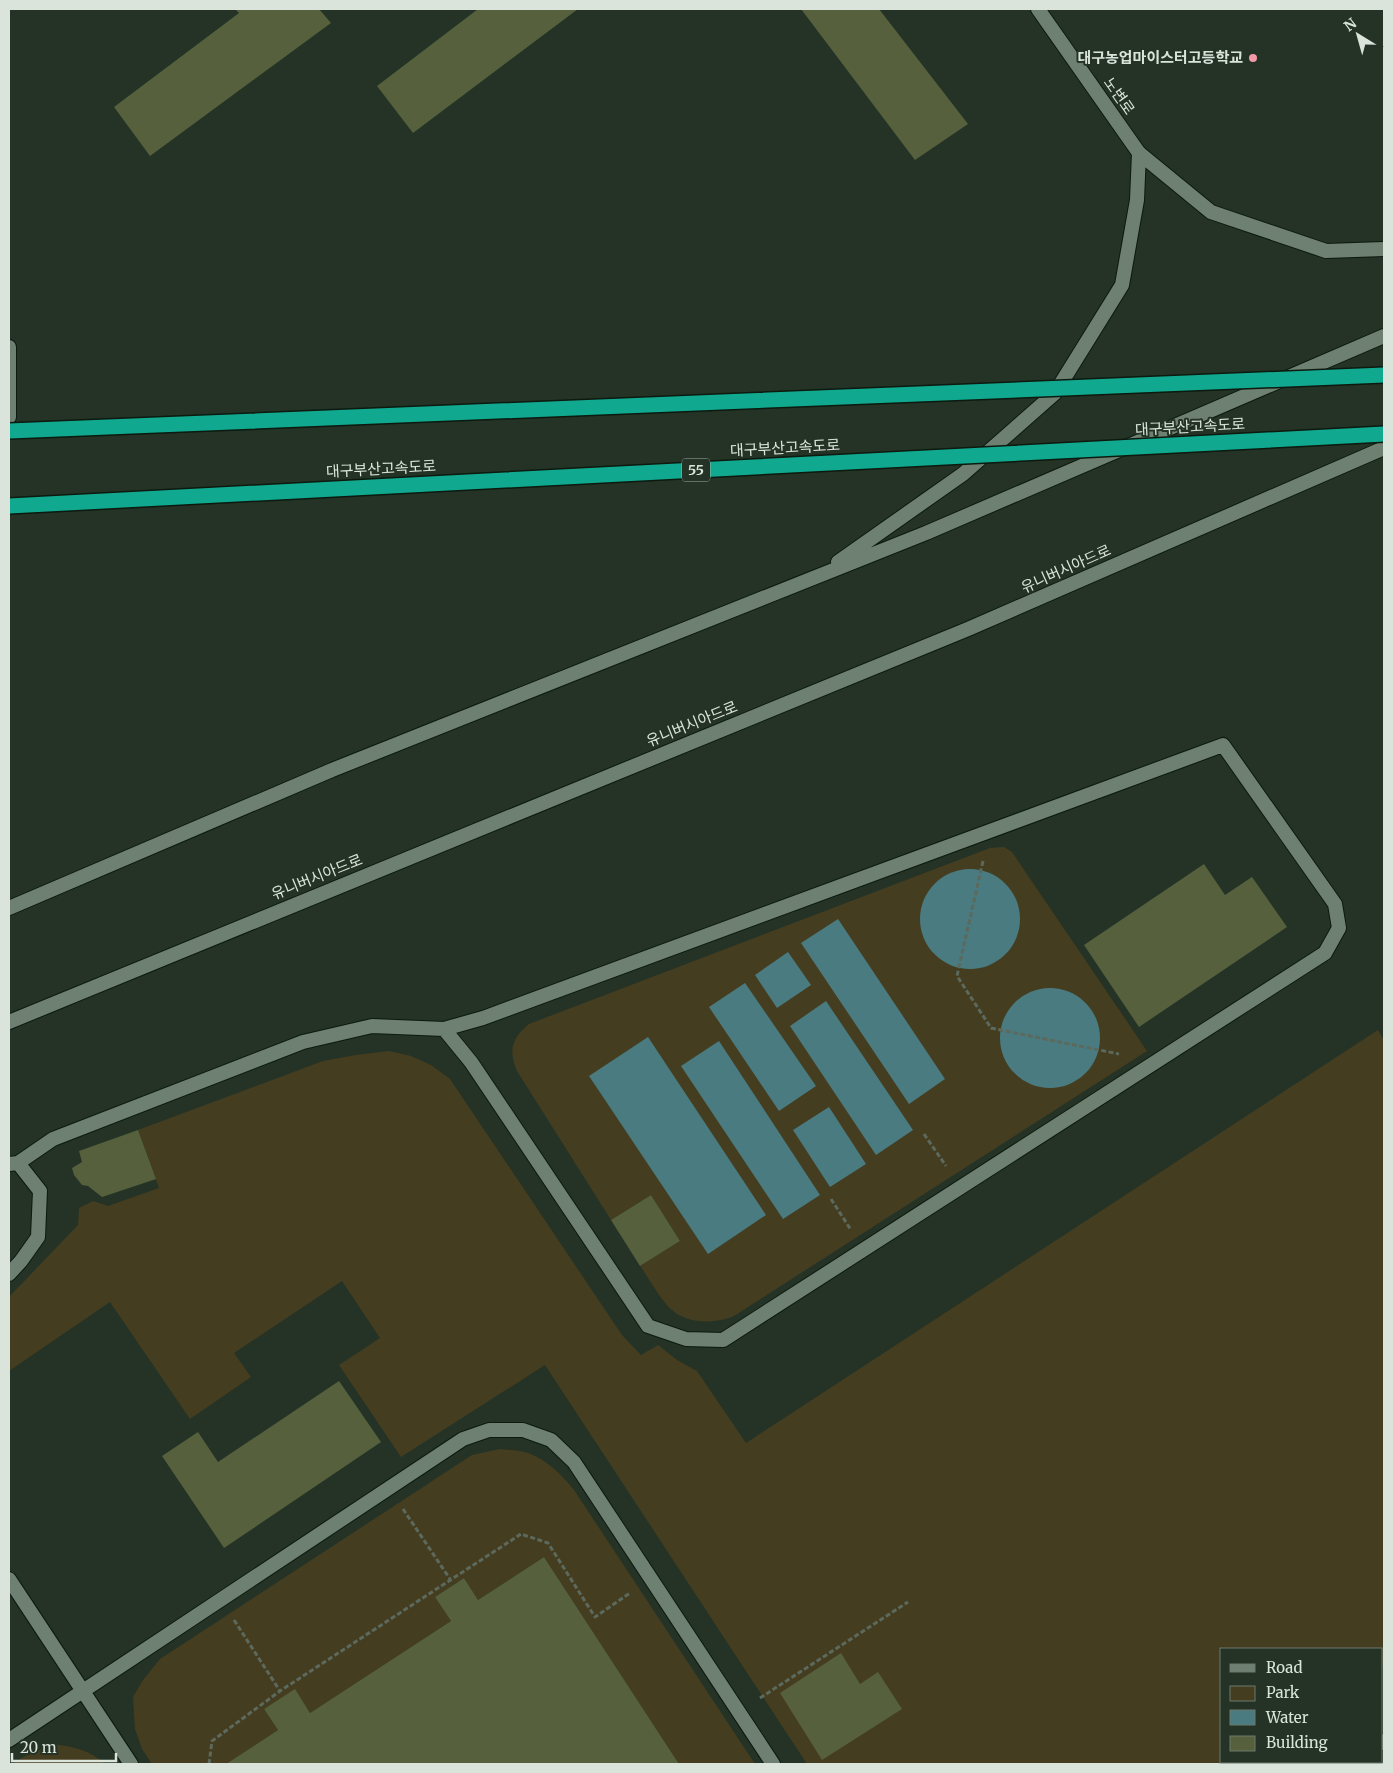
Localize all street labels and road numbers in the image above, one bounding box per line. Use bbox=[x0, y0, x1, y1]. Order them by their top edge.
street label: 노변로 bbox=[1100, 73, 1139, 118]
street label: 대구부산고속도로 bbox=[1134, 414, 1246, 439]
street label: 대구부산고속도로 bbox=[729, 435, 841, 460]
street label: 대구부산고속도로 bbox=[325, 456, 437, 481]
road number: 55 bbox=[682, 458, 710, 482]
street label: 유니버시아드로 bbox=[1018, 540, 1114, 597]
street label: 유니버시아드로 bbox=[643, 697, 740, 750]
street label: 유니버시아드로 bbox=[268, 850, 365, 903]

